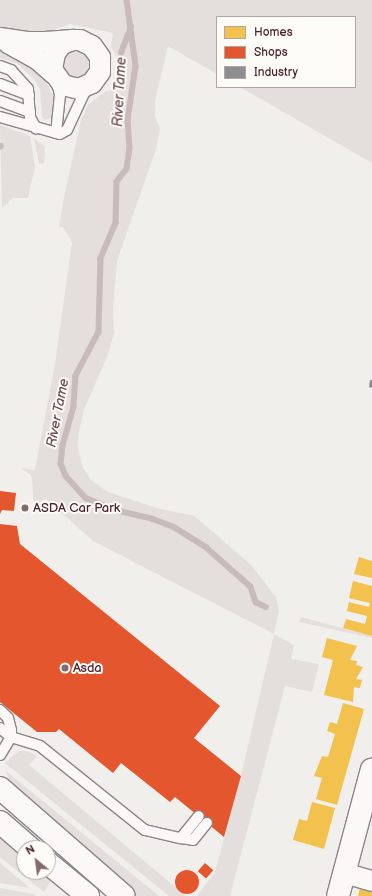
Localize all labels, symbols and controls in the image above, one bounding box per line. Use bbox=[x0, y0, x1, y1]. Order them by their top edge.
legend bbox=[216, 16, 356, 88]
text: Homes bbox=[254, 25, 293, 40]
text: Shops bbox=[254, 45, 288, 60]
water label: River Tame bbox=[110, 56, 130, 128]
text: Industry bbox=[254, 65, 298, 80]
water label: River Tame bbox=[43, 377, 73, 449]
place label: ASDA Car Park bbox=[33, 500, 120, 516]
marker: ASDA Car Park bbox=[20, 503, 30, 513]
place label: Asda bbox=[73, 660, 102, 676]
marker: Asda bbox=[60, 663, 70, 673]
north arrow bbox=[16, 840, 56, 880]
text: N bbox=[24, 842, 37, 858]

